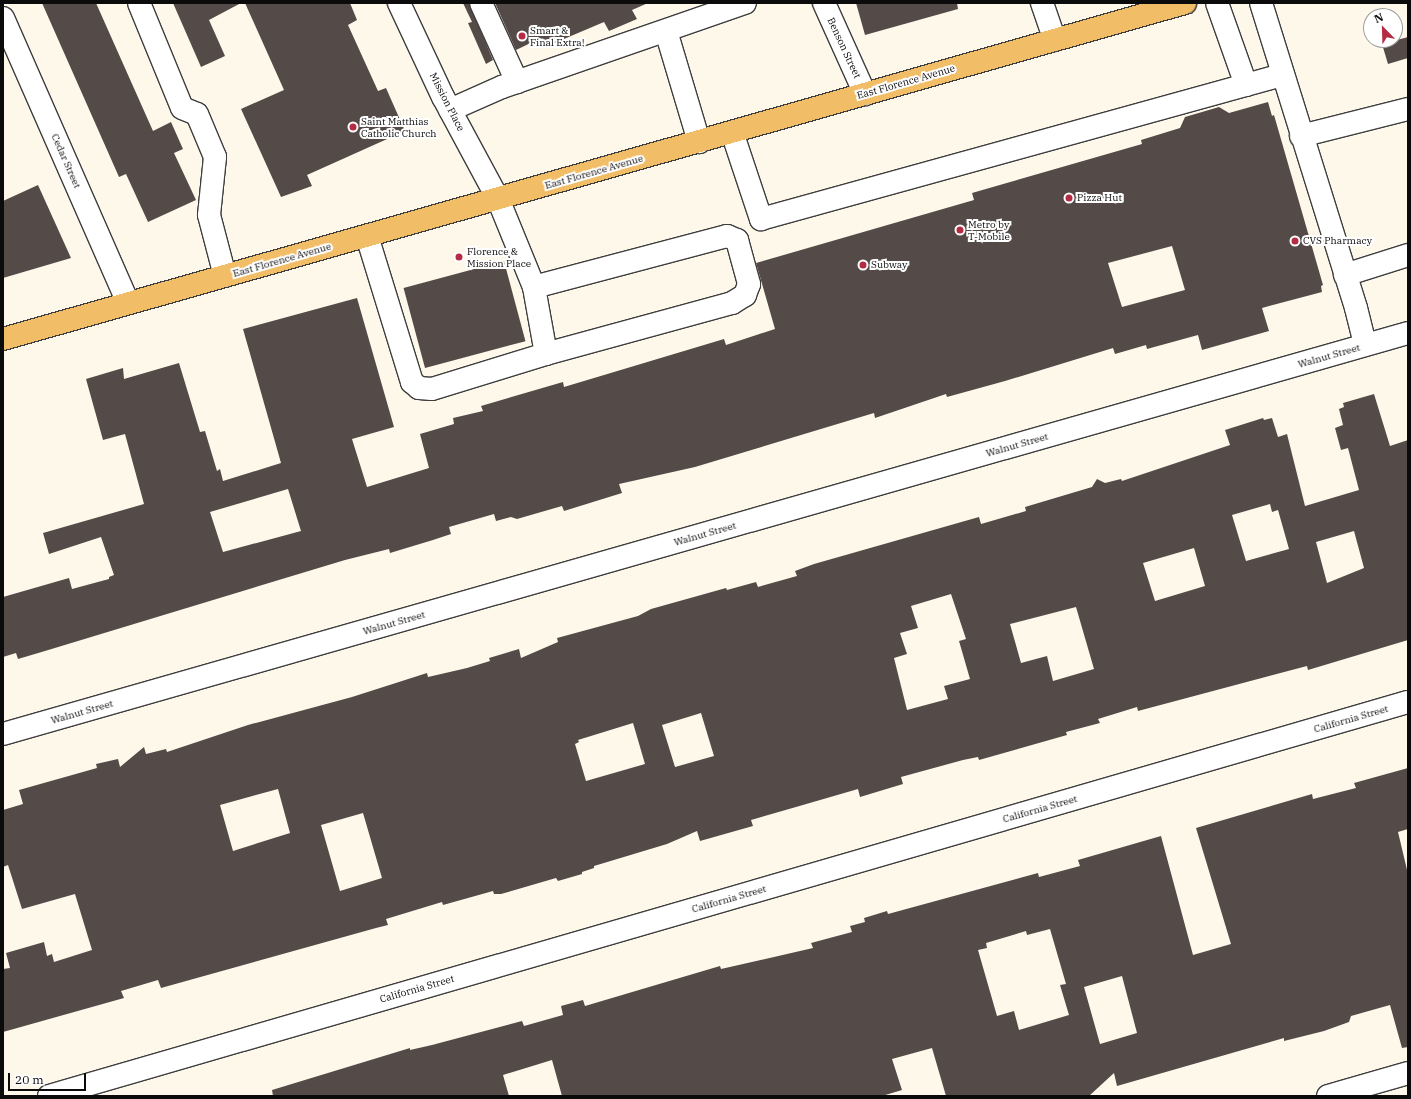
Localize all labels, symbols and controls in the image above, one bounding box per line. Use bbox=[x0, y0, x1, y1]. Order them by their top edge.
north arrow bbox=[1363, 8, 1403, 48]
text: N bbox=[1372, 10, 1385, 26]
street label: Benson Street bbox=[825, 16, 863, 80]
place label: Smart & Final Extra! bbox=[530, 24, 585, 48]
marker: Smart & Final Extra! bbox=[517, 31, 527, 41]
street label: East Florence Avenue bbox=[856, 62, 956, 102]
street label: Mission Place bbox=[427, 71, 467, 133]
place label: Saint Matthias Catholic Church bbox=[361, 115, 437, 138]
marker: Saint Matthias Catholic Church bbox=[348, 122, 358, 132]
street label: Cedar Street bbox=[49, 132, 83, 190]
street label: East Florence Avenue bbox=[544, 152, 644, 192]
place label: Pizza Hut bbox=[1077, 192, 1122, 204]
marker: Pizza Hut bbox=[1064, 193, 1074, 203]
place label: Metro by T-Mobile bbox=[968, 218, 1010, 242]
marker: Metro by T-Mobile bbox=[955, 225, 965, 235]
place label: CVS Pharmacy bbox=[1303, 235, 1372, 247]
marker: CVS Pharmacy bbox=[1290, 236, 1300, 246]
street label: East Florence Avenue bbox=[232, 240, 332, 280]
place label: Florence & Mission Place bbox=[467, 245, 531, 268]
marker: Florence & Mission Place bbox=[454, 252, 464, 262]
place label: Subway bbox=[871, 259, 907, 271]
marker: Subway bbox=[858, 260, 868, 270]
street label: Walnut Street bbox=[1297, 341, 1361, 371]
street label: Walnut Street bbox=[985, 430, 1049, 460]
street label: Walnut Street bbox=[673, 519, 737, 549]
street label: Walnut Street bbox=[362, 608, 426, 638]
street label: Walnut Street bbox=[50, 697, 114, 727]
street label: California Street bbox=[1312, 703, 1390, 735]
street label: California Street bbox=[1001, 793, 1079, 825]
street label: California Street bbox=[690, 883, 768, 915]
street label: California Street bbox=[378, 973, 456, 1005]
scale bar bbox=[10, 1065, 88, 1091]
text: 20 m bbox=[15, 1072, 44, 1087]

